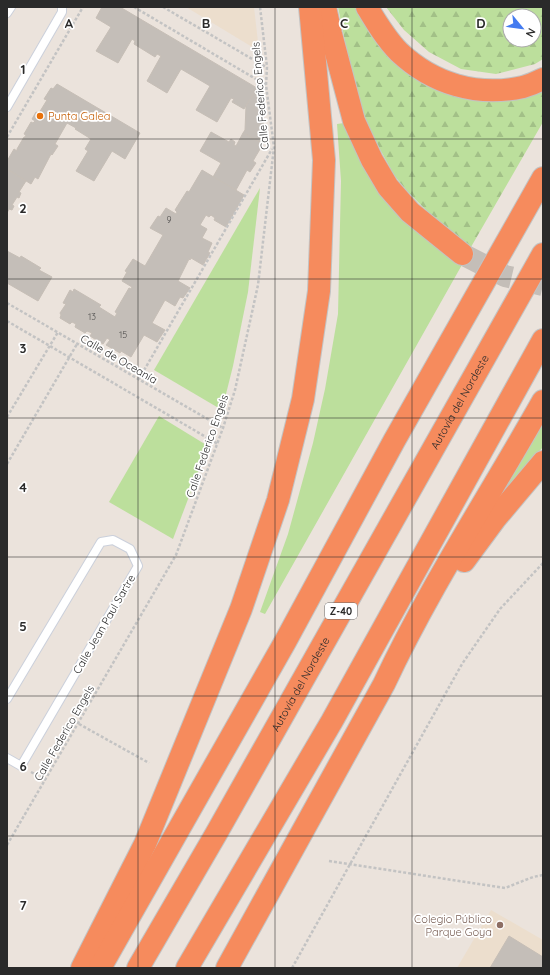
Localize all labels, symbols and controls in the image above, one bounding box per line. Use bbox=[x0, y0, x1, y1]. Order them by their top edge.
north arrow bbox=[502, 8, 542, 48]
text: A bbox=[65, 15, 74, 31]
text: B bbox=[202, 15, 210, 31]
text: C bbox=[340, 15, 348, 31]
text: D bbox=[476, 15, 486, 31]
text: N bbox=[523, 26, 539, 40]
street label: Calle Federico Engels bbox=[248, 41, 272, 151]
text: 1 bbox=[20, 61, 26, 77]
place label: Punta Galea bbox=[48, 109, 110, 123]
marker: Punta Galea bbox=[35, 111, 45, 121]
text: 2 bbox=[19, 200, 27, 216]
house number: 9 bbox=[166, 214, 172, 225]
house number: 13 bbox=[88, 311, 96, 322]
house number: 15 bbox=[119, 329, 127, 340]
street label: Calle de Oceanía bbox=[78, 331, 160, 387]
text: 3 bbox=[20, 340, 27, 356]
street label: Autovía del Nordeste bbox=[427, 352, 492, 452]
street label: Calle Federico Engels bbox=[183, 393, 231, 499]
text: 4 bbox=[19, 479, 27, 495]
street label: Calle Jean Paul Sartre bbox=[70, 572, 138, 676]
road number: Z-40 bbox=[325, 603, 357, 619]
text: 5 bbox=[19, 618, 27, 634]
street label: Autovía del Nordeste bbox=[268, 634, 333, 734]
street label: Calle Federico Engels bbox=[31, 683, 97, 783]
text: 6 bbox=[19, 758, 27, 774]
text: 7 bbox=[19, 897, 27, 913]
place label: Colegio Público Parque Goya bbox=[414, 912, 492, 939]
marker: Colegio Público Parque Goya bbox=[495, 920, 505, 930]

